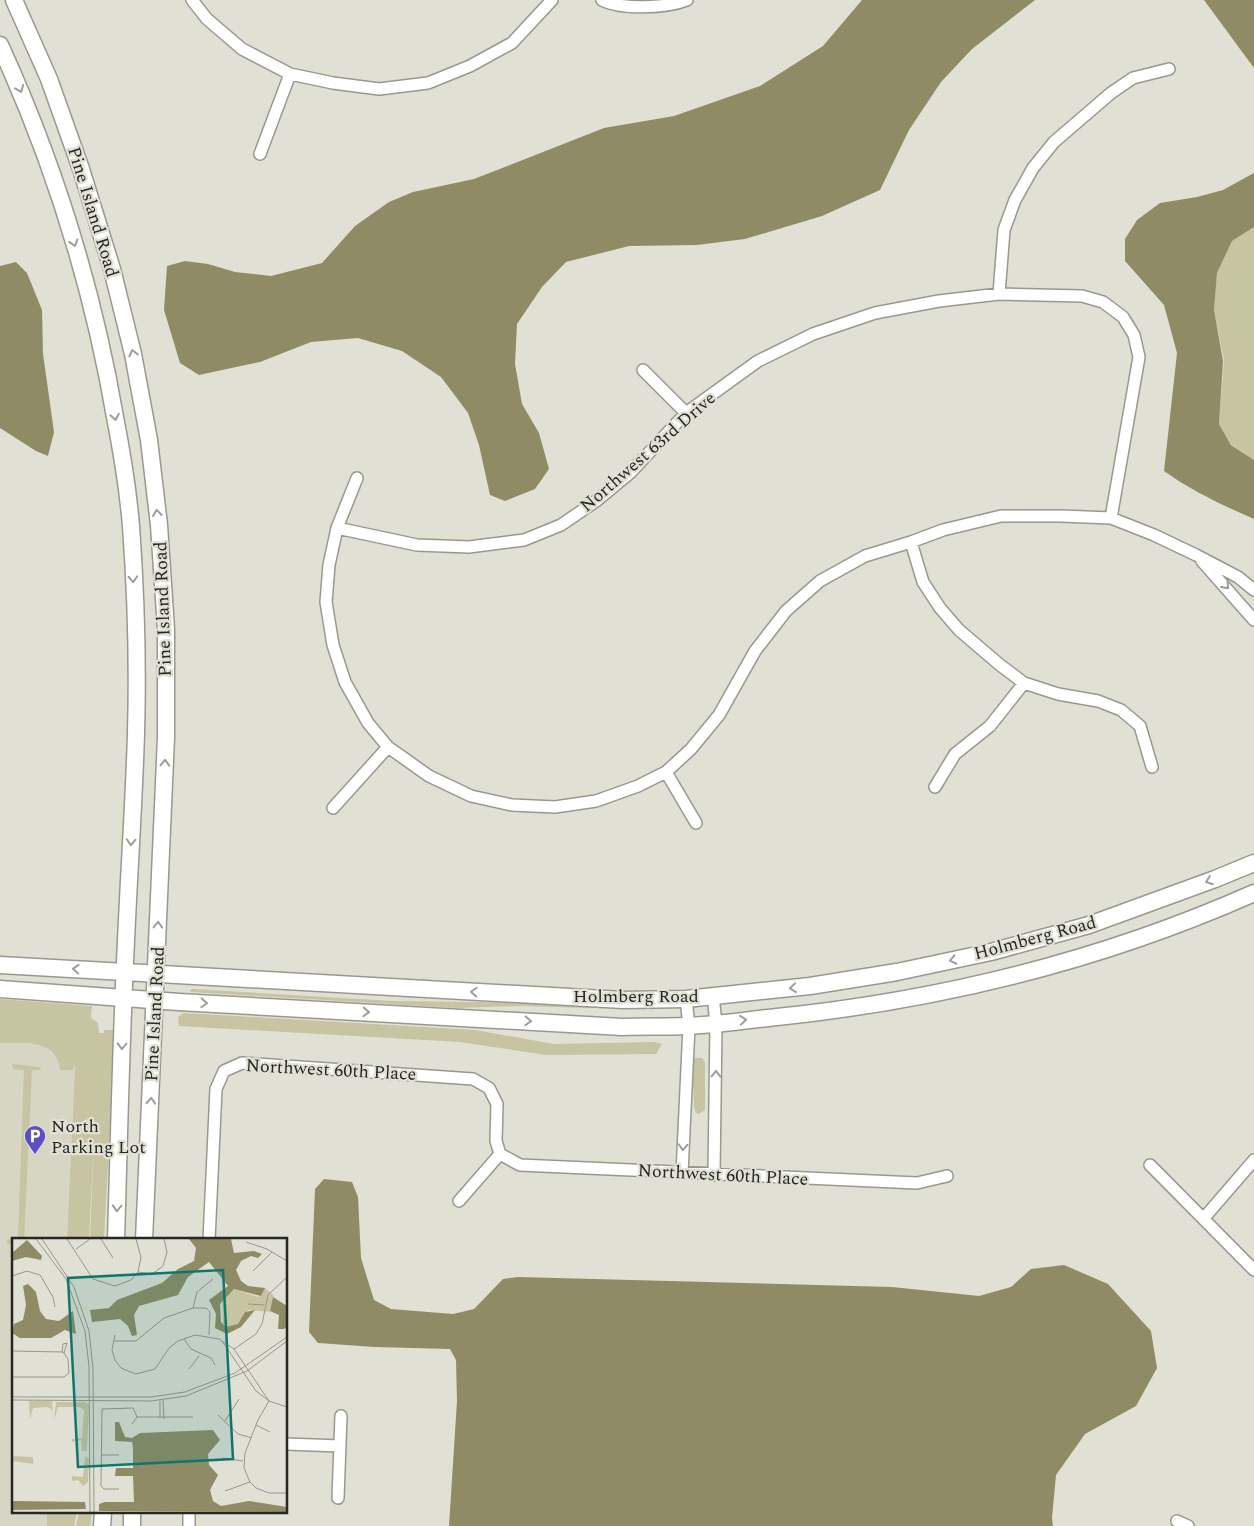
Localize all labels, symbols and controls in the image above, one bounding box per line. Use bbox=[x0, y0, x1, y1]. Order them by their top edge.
one-way arrow bbox=[14, 84, 24, 93]
street label: Pine Island Road bbox=[60, 143, 126, 281]
one-way arrow bbox=[68, 238, 78, 246]
one-way arrow bbox=[128, 348, 139, 357]
street label: Northwest 63rd Drive bbox=[574, 385, 722, 519]
one-way arrow bbox=[110, 413, 120, 422]
one-way arrow bbox=[152, 509, 163, 517]
street label: Pine Island Road bbox=[147, 541, 179, 677]
one-way arrow bbox=[128, 575, 139, 583]
one-way arrow bbox=[1220, 581, 1229, 590]
one-way arrow bbox=[159, 759, 170, 767]
one-way arrow bbox=[125, 839, 136, 847]
one-way arrow bbox=[1205, 875, 1214, 885]
street label: Holmberg Road bbox=[971, 909, 1099, 967]
one-way arrow bbox=[153, 921, 164, 929]
street label: Pine Island Road bbox=[138, 946, 172, 1082]
one-way arrow bbox=[949, 954, 958, 964]
one-way arrow bbox=[72, 964, 80, 975]
one-way arrow bbox=[789, 982, 797, 993]
street label: Holmberg Road bbox=[573, 983, 699, 1010]
one-way arrow bbox=[470, 986, 478, 997]
one-way arrow bbox=[200, 998, 208, 1009]
one-way arrow bbox=[362, 1007, 370, 1018]
one-way arrow bbox=[739, 1015, 747, 1026]
one-way arrow bbox=[525, 1016, 533, 1027]
one-way arrow bbox=[117, 1042, 128, 1050]
street label: Northwest 60th Place bbox=[245, 1052, 417, 1088]
one-way arrow bbox=[711, 1070, 721, 1078]
one-way arrow bbox=[145, 1097, 156, 1105]
place label: North Parking Lot bbox=[51, 1113, 146, 1161]
parking icon: North Parking Lot bbox=[23, 1124, 47, 1155]
one-way arrow bbox=[678, 1144, 689, 1152]
street label: Northwest 60th Place bbox=[637, 1157, 809, 1193]
one-way arrow bbox=[111, 1204, 122, 1212]
inset map bbox=[12, 1238, 288, 1514]

